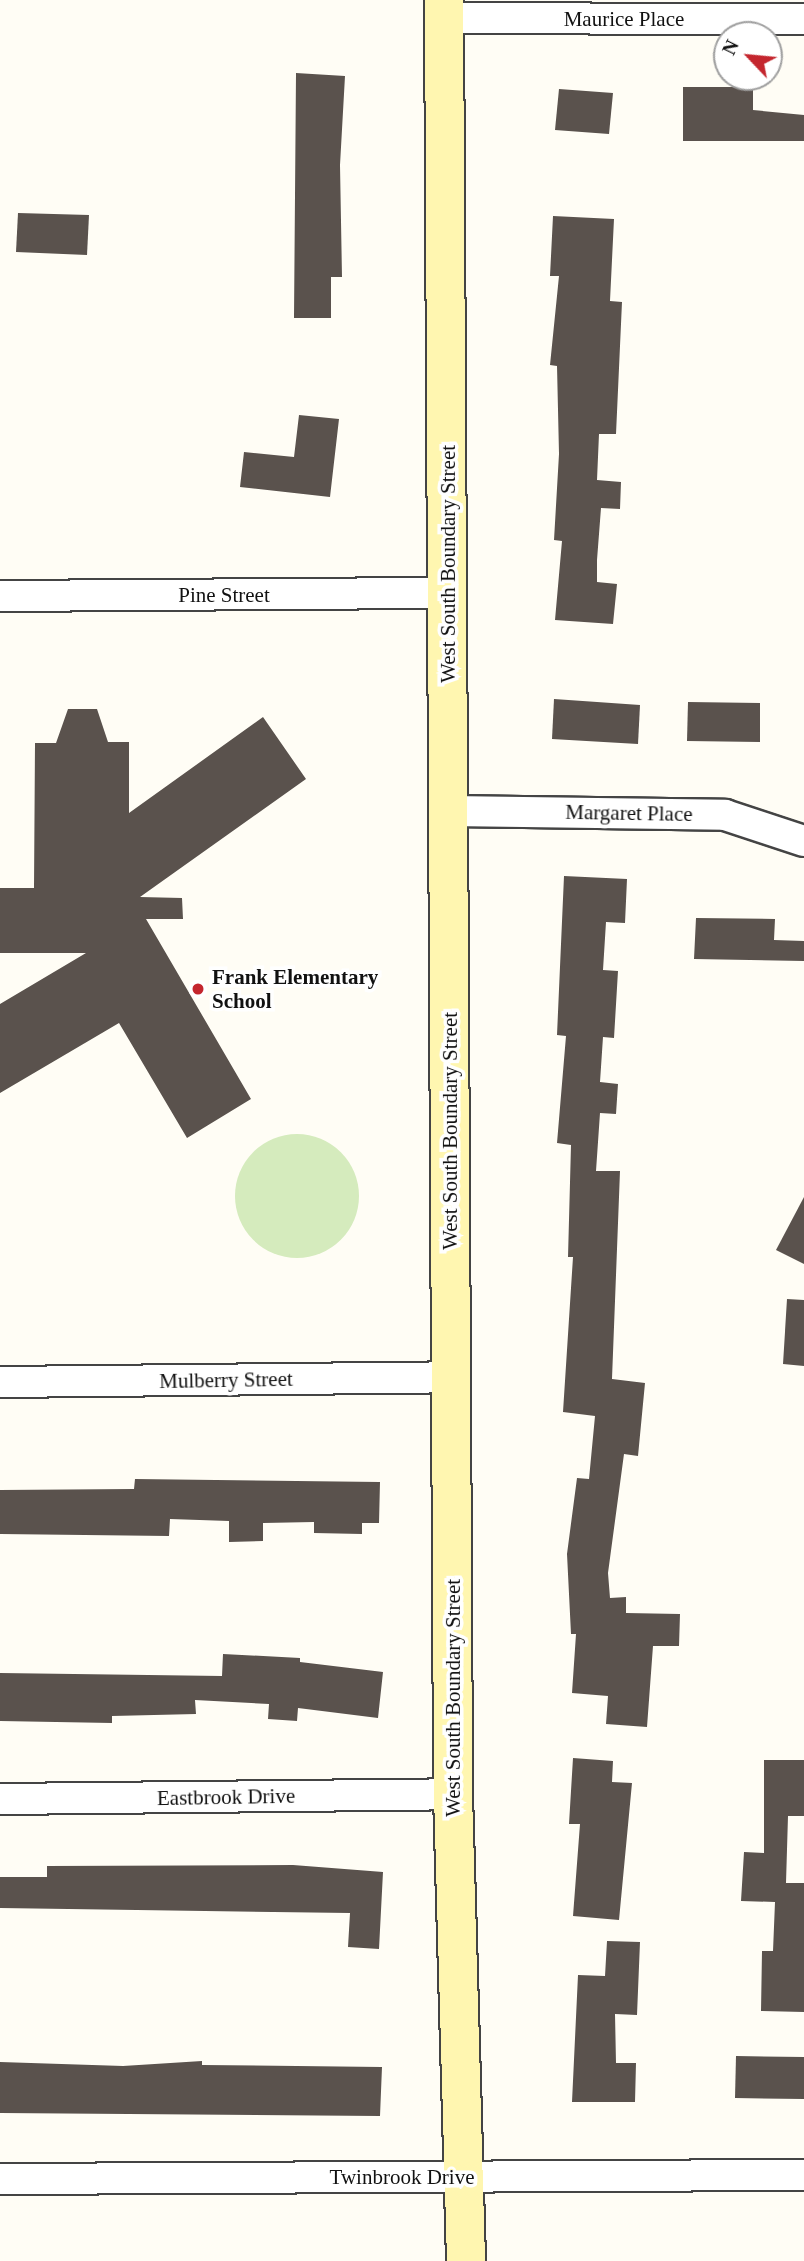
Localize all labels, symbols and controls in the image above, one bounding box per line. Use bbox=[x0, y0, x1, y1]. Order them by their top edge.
street label: Maurice Place bbox=[564, 6, 684, 32]
north arrow bbox=[713, 21, 783, 91]
text: N bbox=[718, 37, 743, 58]
street label: West South Boundary Street bbox=[435, 445, 461, 683]
street label: Pine Street bbox=[178, 582, 270, 608]
street label: Margaret Place bbox=[565, 799, 693, 827]
place label: Frank Elementary School bbox=[212, 964, 378, 1014]
marker: Frank Elementary School bbox=[190, 981, 206, 997]
street label: West South Boundary Street bbox=[437, 1012, 463, 1250]
street label: Mulberry Street bbox=[159, 1366, 293, 1394]
street label: West South Boundary Street bbox=[440, 1579, 466, 1817]
street label: Eastbrook Drive bbox=[157, 1783, 295, 1811]
street label: Twinbrook Drive bbox=[330, 2164, 474, 2190]

